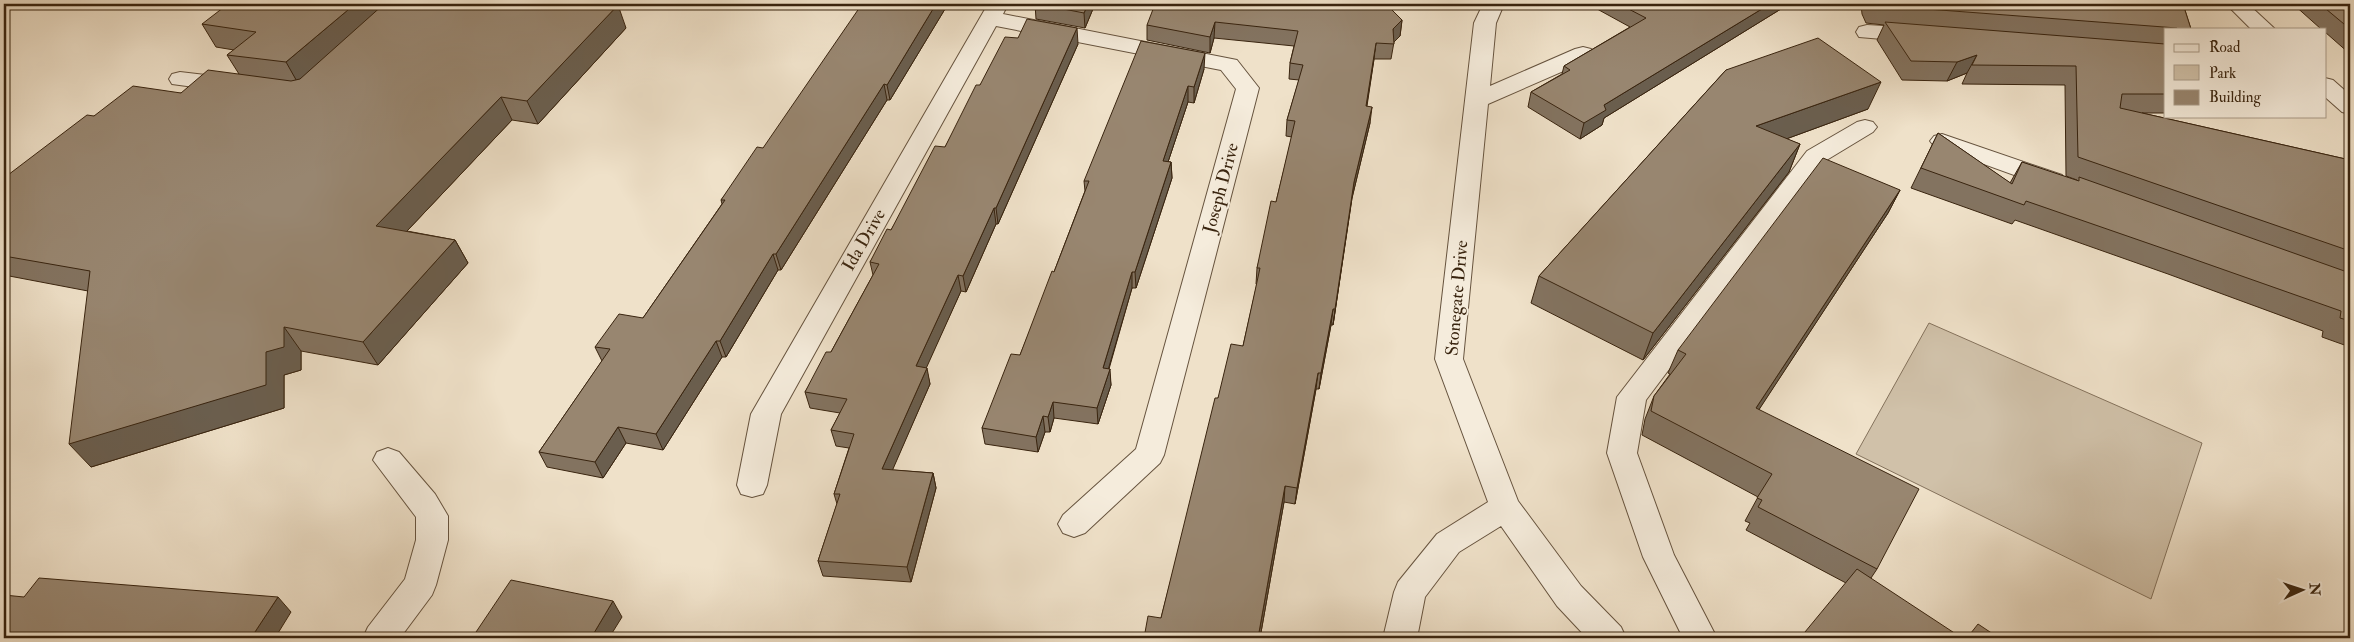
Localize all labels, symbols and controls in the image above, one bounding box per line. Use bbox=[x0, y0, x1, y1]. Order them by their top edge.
legend bbox=[2164, 28, 2326, 118]
text: Road bbox=[2209, 38, 2241, 57]
text: Park bbox=[2209, 64, 2236, 83]
text: Building bbox=[2209, 88, 2261, 107]
street label: Joseph Drive bbox=[1198, 140, 1244, 237]
street label: Ida Drive bbox=[837, 204, 891, 275]
street label: Stonegate Drive bbox=[1440, 239, 1474, 357]
north arrow bbox=[2276, 564, 2326, 614]
text: N bbox=[2306, 582, 2323, 597]

